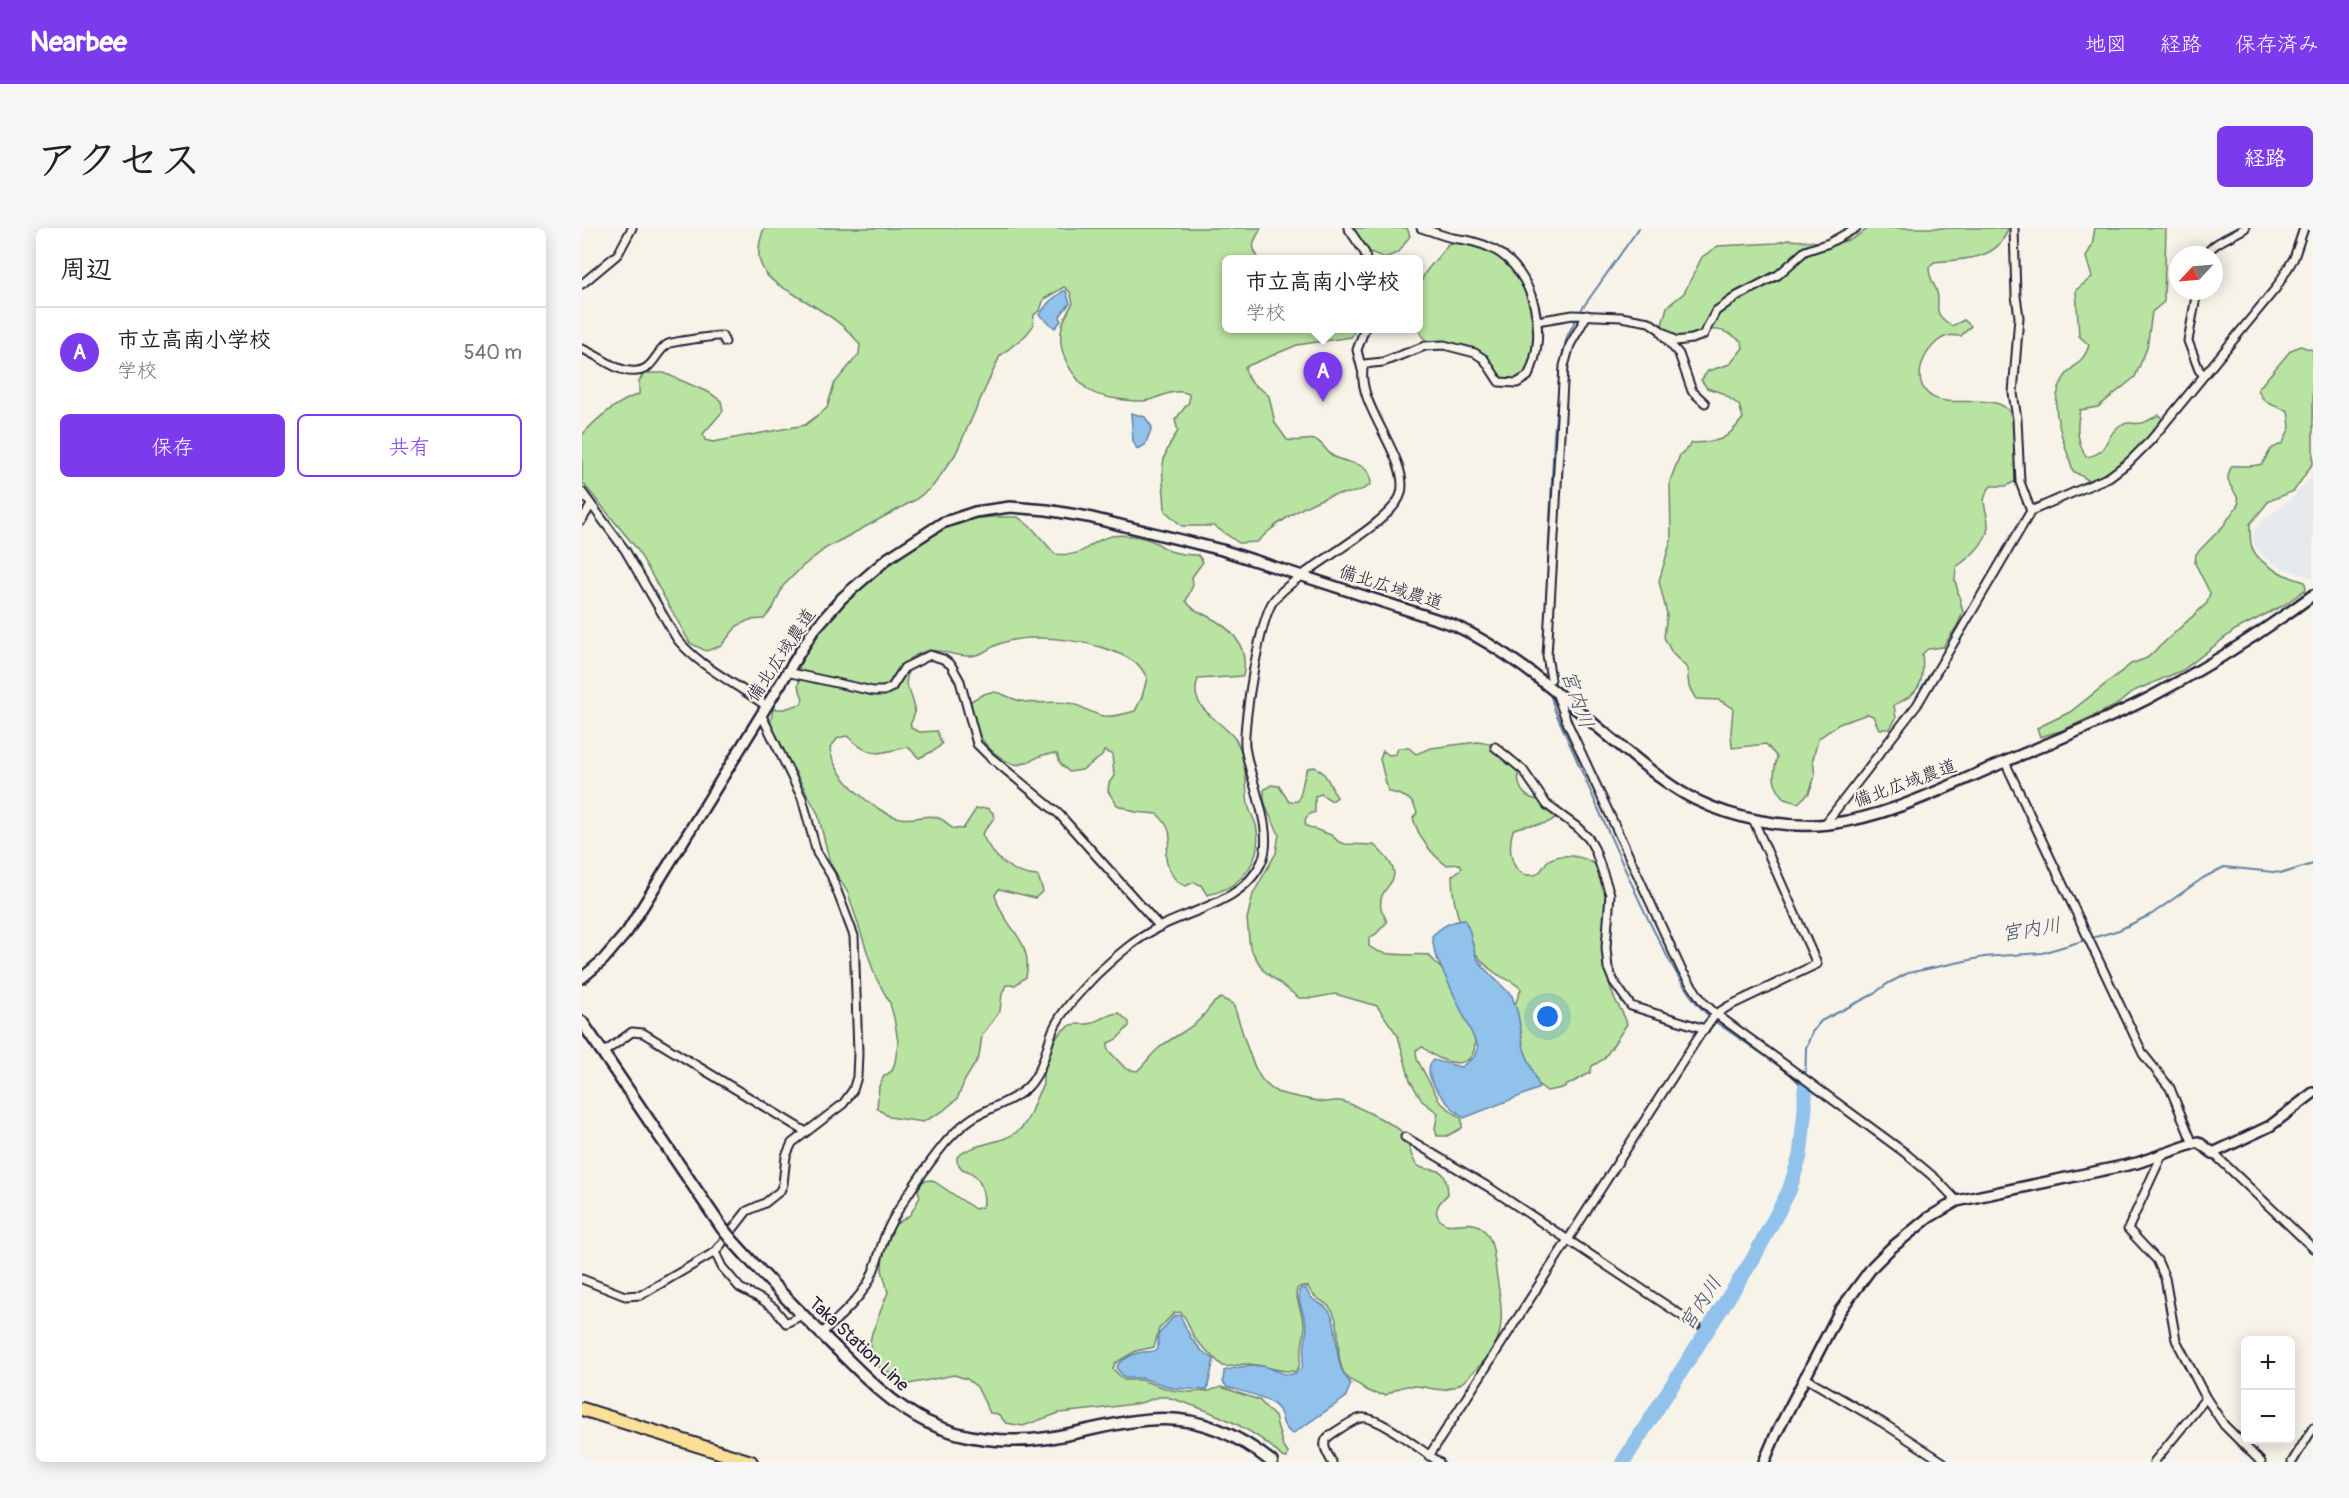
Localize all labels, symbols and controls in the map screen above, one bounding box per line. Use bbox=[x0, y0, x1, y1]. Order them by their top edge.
text: Nearbee bbox=[30, 25, 127, 60]
text: 地図 bbox=[2085, 31, 2127, 58]
text: 経路 bbox=[2160, 31, 2202, 58]
text: 保存済み bbox=[2235, 31, 2319, 58]
button: 経路 bbox=[2217, 126, 2313, 187]
text: アクセス bbox=[36, 135, 201, 187]
north arrow bbox=[2169, 246, 2223, 300]
text: 周辺 bbox=[60, 254, 112, 286]
popup bbox=[1222, 255, 1423, 333]
text: 市立高南小学校 bbox=[1245, 268, 1400, 296]
text: 学校 bbox=[1245, 300, 1285, 325]
text: 市立高南小学校 bbox=[117, 326, 271, 354]
text: A bbox=[73, 340, 86, 365]
text: 540 m bbox=[464, 340, 522, 365]
pin: A bbox=[1304, 352, 1342, 402]
text: 学校 bbox=[117, 358, 157, 383]
button: 保存 bbox=[60, 414, 285, 477]
button: 共有 bbox=[297, 414, 522, 477]
street label: 備北広域農道 bbox=[1336, 560, 1446, 615]
street label: 備北広域農道 bbox=[742, 604, 821, 706]
water label: 宮内川 bbox=[1556, 667, 1599, 732]
street label: 備北広域農道 bbox=[1850, 754, 1960, 813]
water label: 宮内川 bbox=[1999, 912, 2063, 947]
your location bbox=[1533, 1002, 1562, 1031]
water label: 宮内川 bbox=[1674, 1271, 1727, 1335]
street label: Taka Station Line bbox=[804, 1292, 914, 1397]
map controls bbox=[2241, 1336, 2295, 1444]
button: + bbox=[2241, 1336, 2295, 1390]
button: − bbox=[2241, 1390, 2295, 1444]

